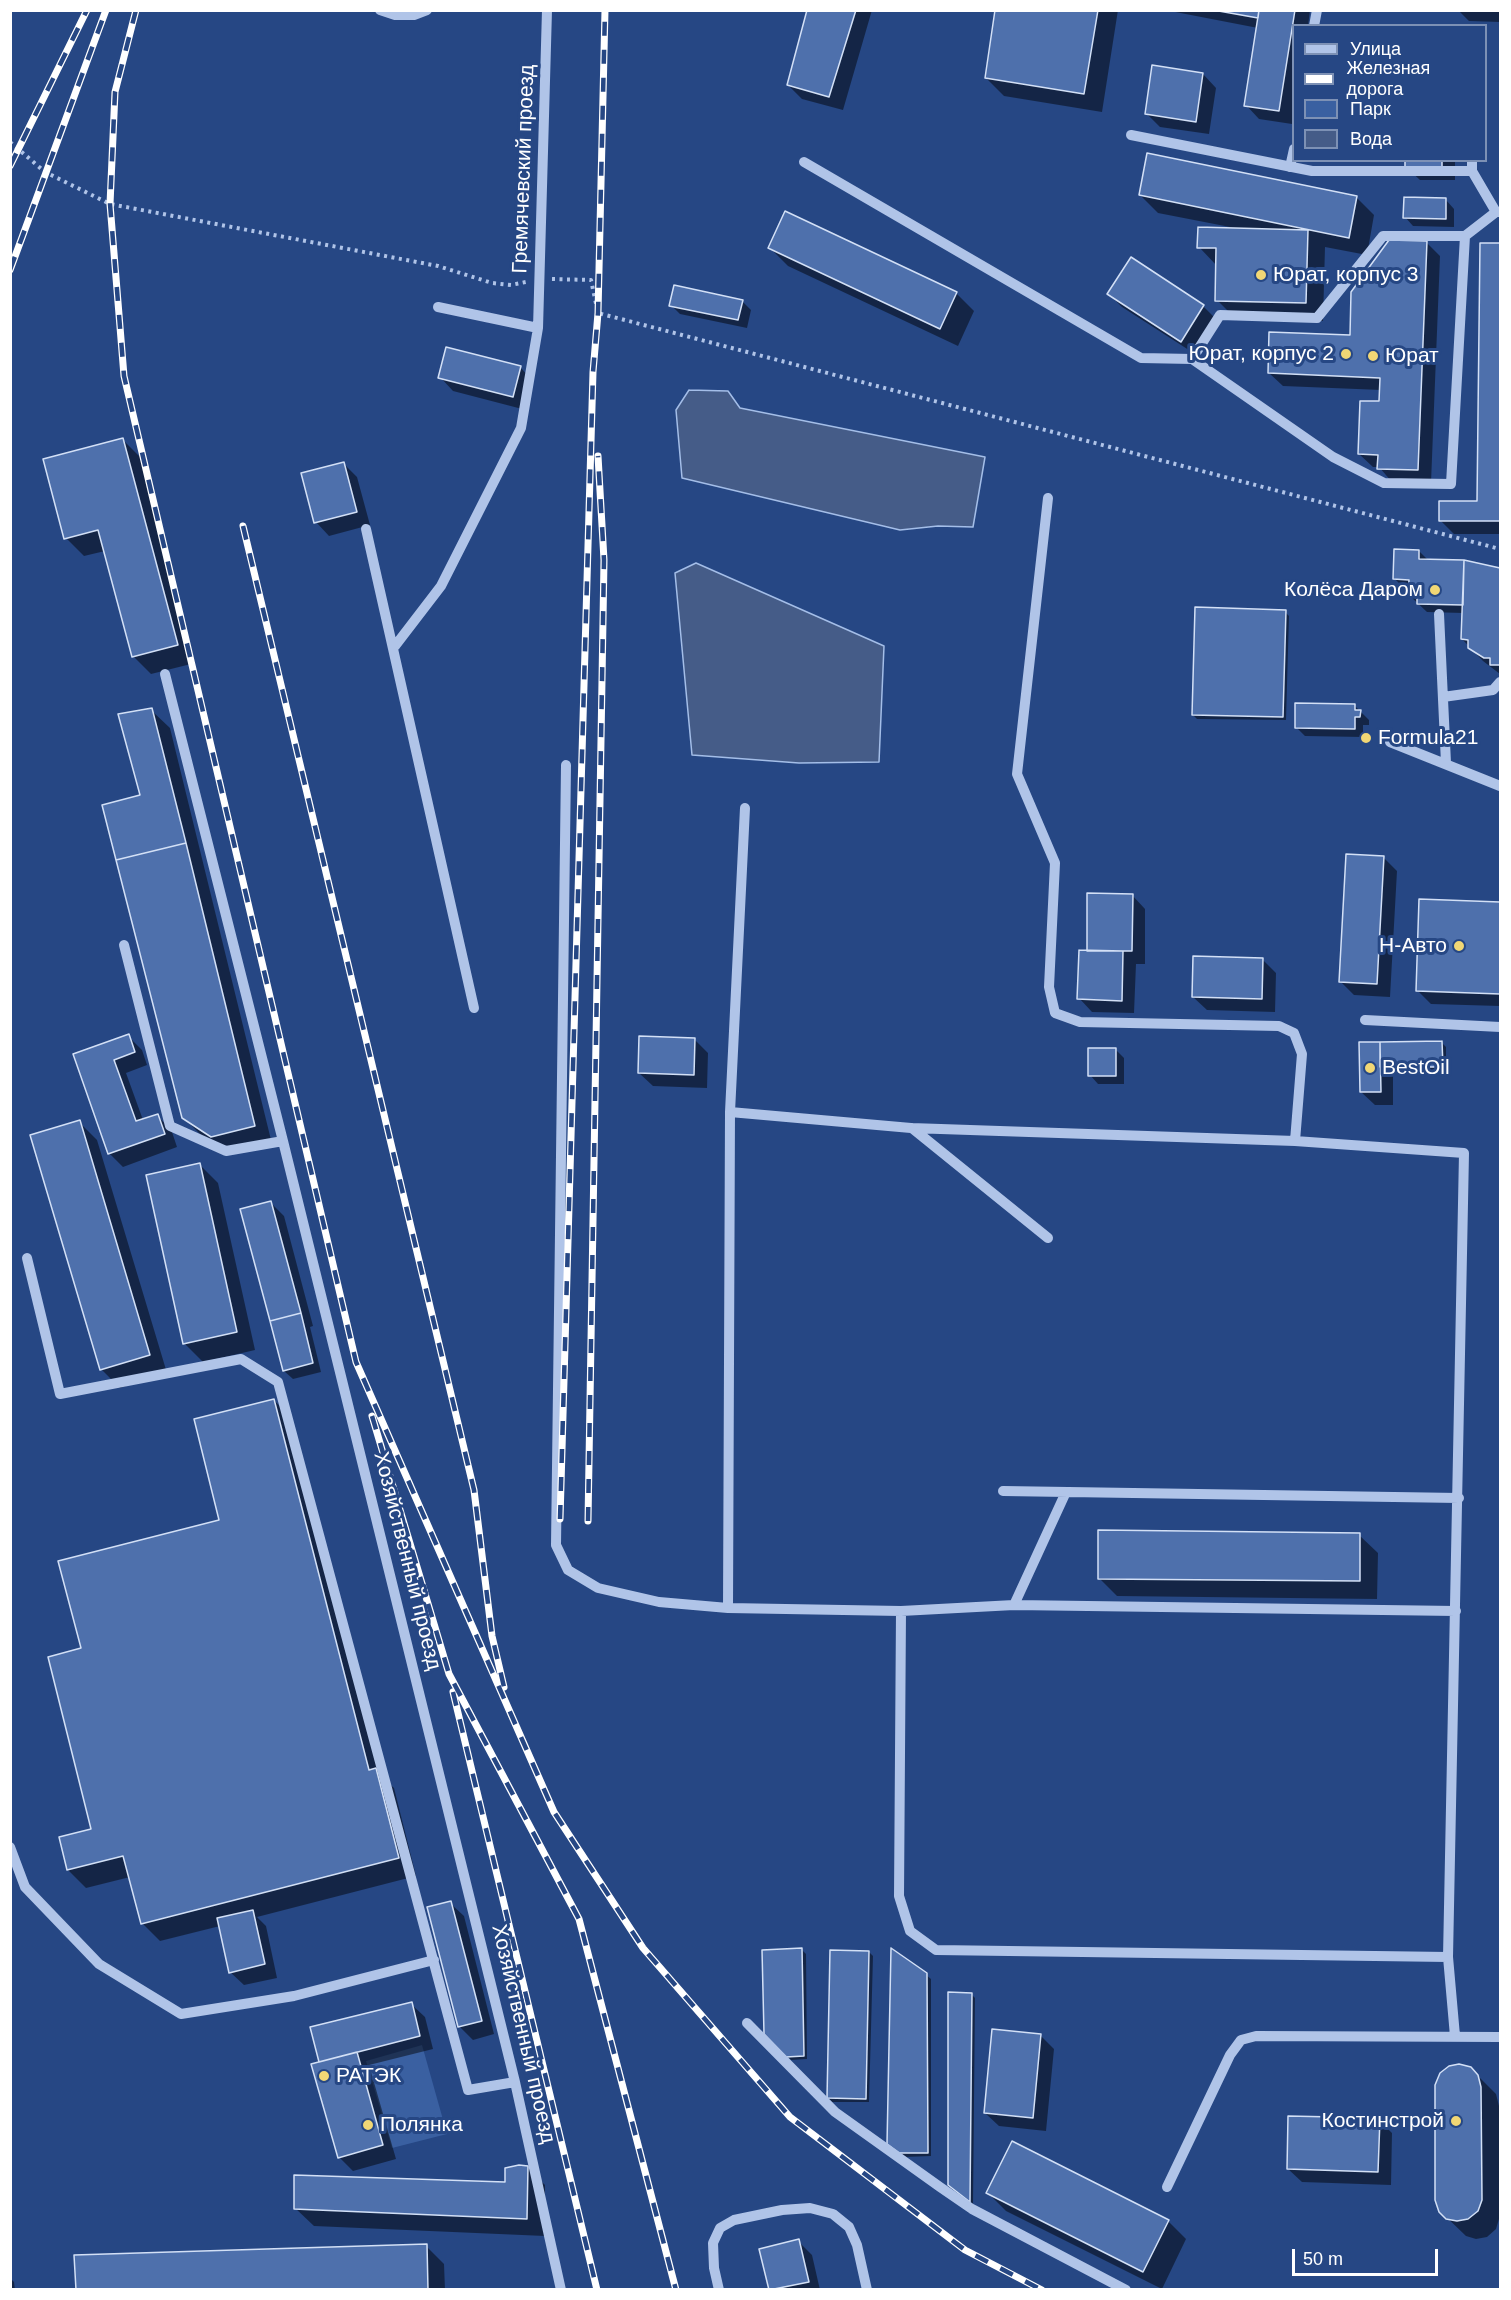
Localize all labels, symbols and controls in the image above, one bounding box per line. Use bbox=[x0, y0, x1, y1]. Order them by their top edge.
legend bbox=[1292, 24, 1487, 162]
text: Улица bbox=[1350, 39, 1401, 59]
text: Железная дорога bbox=[1346, 58, 1430, 99]
street label: Гремячевский проезд bbox=[508, 64, 540, 274]
text: Парк bbox=[1350, 99, 1391, 119]
text: Вода bbox=[1350, 129, 1392, 149]
place label: Юрат, корпус 3 bbox=[1273, 262, 1419, 288]
marker: Юрат, корпус 3 bbox=[1254, 268, 1268, 282]
place label: Юрат, корпус 2 bbox=[1188, 341, 1334, 367]
place label: Юрат bbox=[1385, 343, 1439, 369]
marker: Юрат, корпус 2 bbox=[1339, 347, 1353, 361]
marker: Юрат bbox=[1366, 349, 1380, 363]
place label: Колёса Даром bbox=[1284, 577, 1423, 603]
marker: Колёса Даром bbox=[1428, 583, 1442, 597]
place label: Formula21 bbox=[1378, 725, 1478, 751]
marker: Formula21 bbox=[1359, 731, 1373, 745]
place label: Н-Авто bbox=[1379, 933, 1447, 959]
marker: Н-Авто bbox=[1452, 939, 1466, 953]
place label: BestOil bbox=[1382, 1055, 1450, 1081]
marker: BestOil bbox=[1363, 1061, 1377, 1075]
street label: Хозяйственный проезд bbox=[368, 1449, 446, 1673]
street label: Хозяйственный проезд bbox=[486, 1922, 560, 2146]
place label: РАТЭК bbox=[336, 2063, 401, 2089]
marker: РАТЭК bbox=[317, 2069, 331, 2083]
place label: Костинстрой bbox=[1321, 2108, 1444, 2134]
place label: Полянка bbox=[380, 2112, 463, 2138]
marker: Костинстрой bbox=[1449, 2114, 1463, 2128]
marker: Полянка bbox=[361, 2118, 375, 2132]
scale bar bbox=[1295, 2237, 1440, 2275]
text: 50 m bbox=[1303, 2249, 1343, 2269]

